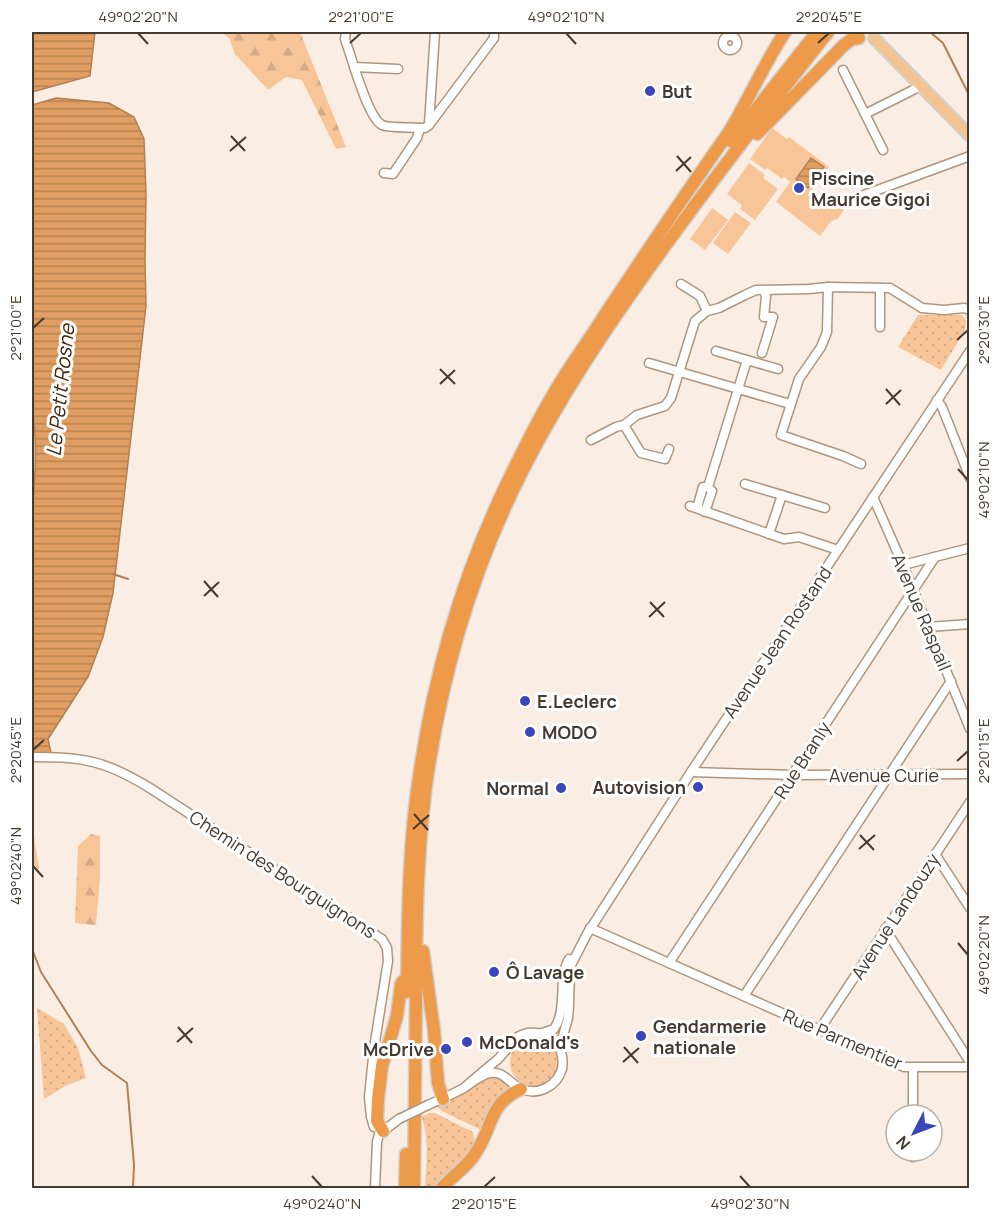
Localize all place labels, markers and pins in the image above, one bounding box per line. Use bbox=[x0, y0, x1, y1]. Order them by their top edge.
place label: But bbox=[662, 79, 692, 103]
marker: But bbox=[643, 84, 657, 98]
place label: Piscine Maurice Gigoi bbox=[811, 166, 930, 211]
marker: Piscine Maurice Gigoi bbox=[792, 181, 806, 195]
place label: E.Leclerc bbox=[537, 689, 617, 713]
marker: E.Leclerc bbox=[518, 694, 532, 708]
place label: MODO bbox=[542, 720, 597, 744]
marker: MODO bbox=[523, 725, 537, 739]
place label: Autovision bbox=[592, 775, 686, 799]
place label: Normal bbox=[486, 776, 549, 800]
marker: Autovision bbox=[691, 780, 705, 794]
marker: Normal bbox=[554, 781, 568, 795]
place label: Ô Lavage bbox=[506, 960, 585, 984]
marker: Ô Lavage bbox=[487, 965, 501, 979]
place label: Gendarmerie nationale bbox=[653, 1014, 767, 1059]
marker: Gendarmerie nationale bbox=[634, 1029, 648, 1043]
place label: McDonald's bbox=[479, 1030, 580, 1054]
marker: McDonald's bbox=[460, 1035, 474, 1049]
place label: McDrive bbox=[363, 1037, 434, 1061]
marker: McDrive bbox=[439, 1042, 453, 1056]

